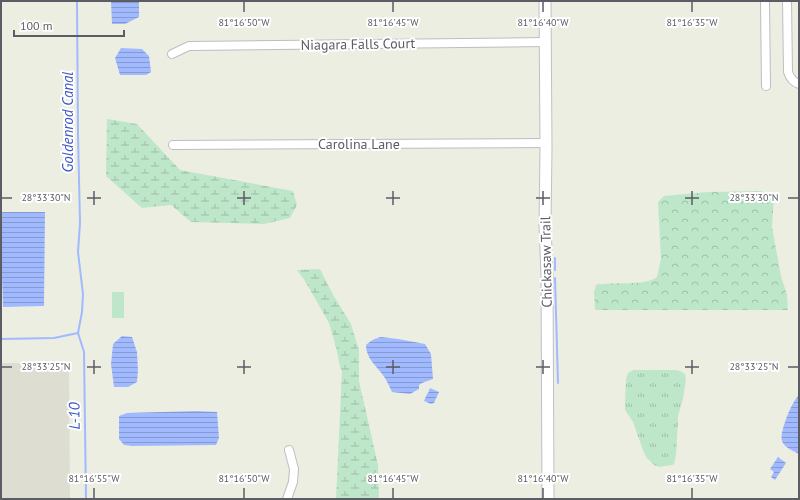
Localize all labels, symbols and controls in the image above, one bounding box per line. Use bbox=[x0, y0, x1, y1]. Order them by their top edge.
scale bar bbox=[14, 12, 124, 38]
text: 81°16'50"W bbox=[218, 16, 270, 29]
text: 81°16'45"W bbox=[367, 16, 419, 29]
text: 81°16'40"W bbox=[517, 16, 569, 29]
text: 81°16'35"W bbox=[666, 16, 718, 29]
text: 100 m bbox=[20, 18, 53, 33]
street label: Niagara Falls Court bbox=[301, 34, 416, 54]
water label: Goldenrod Canal bbox=[58, 72, 77, 172]
street label: Carolina Lane bbox=[318, 135, 400, 153]
text: 28°33'30"N bbox=[21, 191, 71, 204]
text: 28°33'30"N bbox=[729, 191, 779, 204]
street label: Chickasaw Trail bbox=[536, 216, 556, 308]
text: 28°33'25"N bbox=[21, 360, 71, 373]
text: 28°33'25"N bbox=[729, 360, 779, 373]
water label: L-10 bbox=[64, 401, 84, 430]
text: 81°16'55"W bbox=[68, 472, 120, 485]
text: 81°16'50"W bbox=[218, 472, 270, 485]
text: 81°16'45"W bbox=[367, 472, 419, 485]
text: 81°16'40"W bbox=[517, 472, 569, 485]
text: 81°16'35"W bbox=[666, 472, 718, 485]

